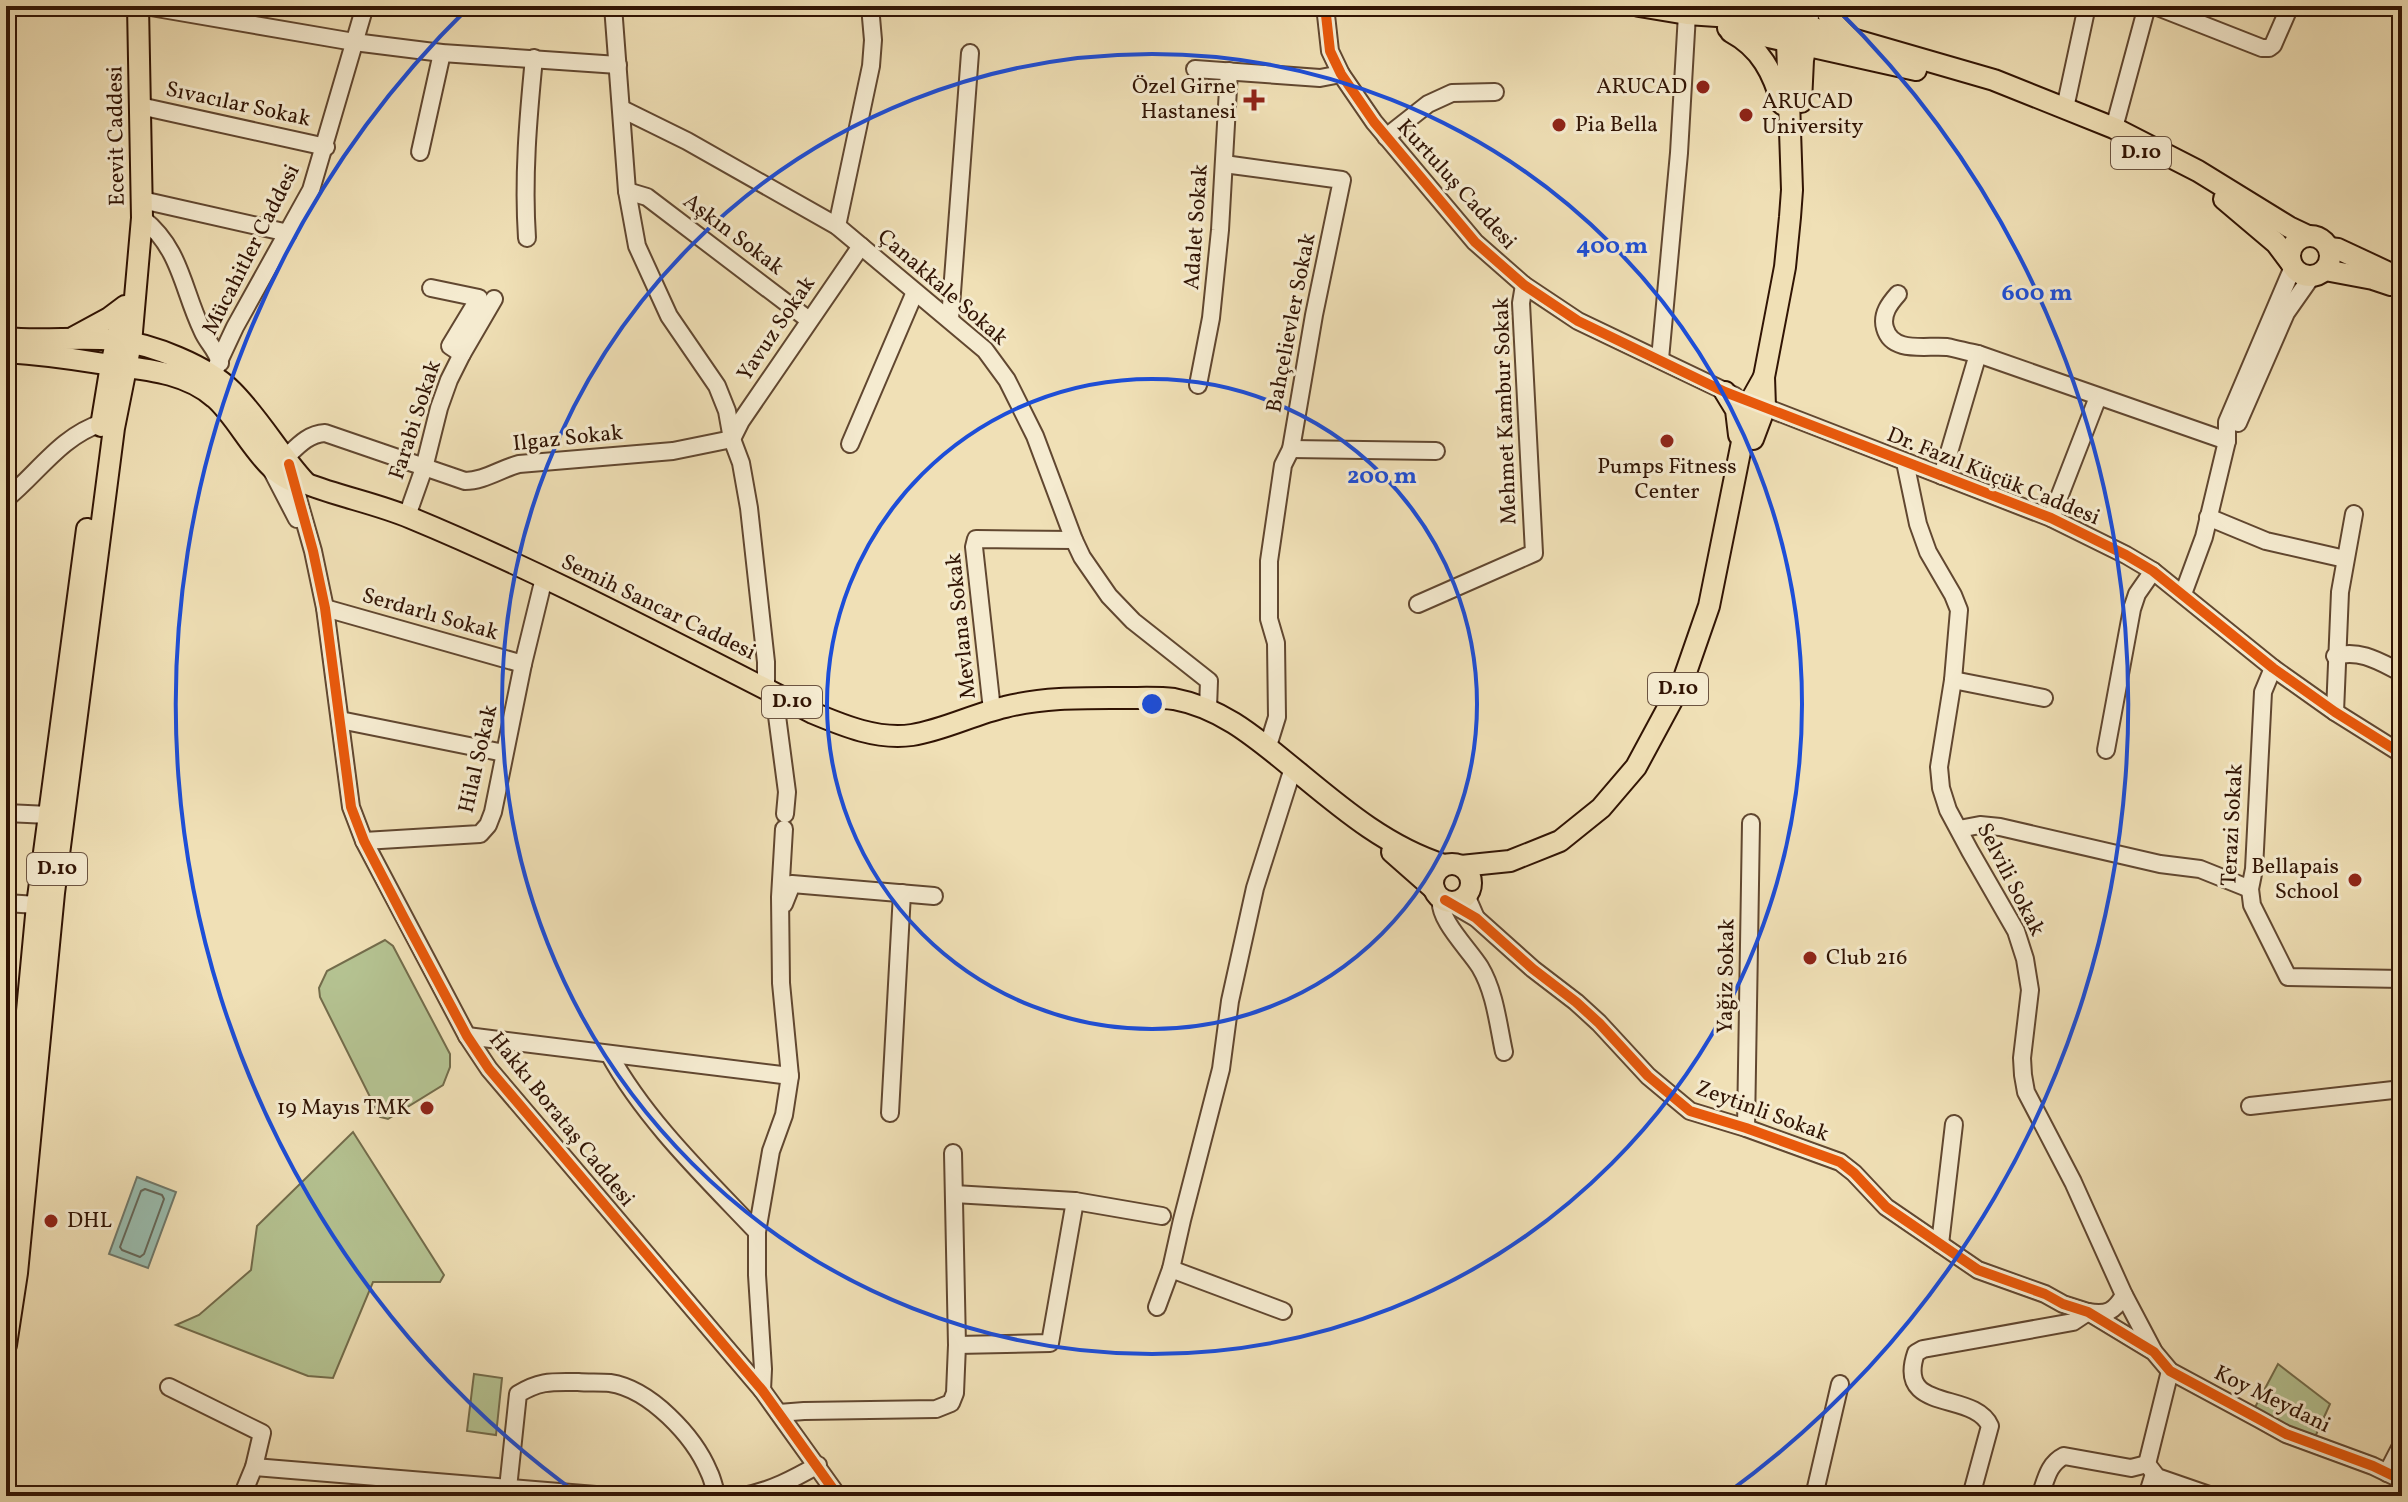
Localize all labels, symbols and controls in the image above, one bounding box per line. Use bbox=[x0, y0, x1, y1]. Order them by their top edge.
street label: Ecevit Caddesi bbox=[100, 66, 134, 206]
place label: Özel Girne Hastanesi bbox=[1132, 72, 1236, 128]
place label: ARUCAD bbox=[1596, 72, 1687, 103]
street label: Sıvacılar Sokak bbox=[163, 75, 313, 135]
marker: ARUCAD bbox=[1694, 78, 1712, 96]
place label: ARUCAD University bbox=[1762, 87, 1863, 143]
marker: Özel Girne Hastanesi bbox=[1243, 89, 1265, 111]
marker: ARUCAD University bbox=[1737, 106, 1755, 124]
place label: Pia Bella bbox=[1575, 110, 1658, 141]
street label: Kurtuluş Caddesi bbox=[1389, 113, 1523, 257]
marker: Pia Bella bbox=[1550, 116, 1568, 134]
road number: D.10 bbox=[2111, 137, 2171, 169]
street label: Mücahitler Caddesi bbox=[196, 159, 308, 341]
street label: Adalet Sokak bbox=[1177, 163, 1217, 291]
street label: Aşkın Sokak bbox=[676, 187, 790, 283]
street label: Çanakkale Sokak bbox=[870, 222, 1014, 354]
text: 400 m bbox=[1576, 230, 1648, 264]
street label: Bahçelievler Sokak bbox=[1259, 231, 1325, 415]
street label: Yavuz Sokak bbox=[730, 270, 824, 388]
text: 600 m bbox=[2002, 277, 2072, 311]
street label: Mehmet Kambur Sokak bbox=[1487, 297, 1525, 525]
street label: Farabi Sokak bbox=[382, 356, 450, 484]
street label: Ilgaz Sokak bbox=[511, 418, 625, 460]
street label: Dr. Fazıl Küçük Caddesi bbox=[1882, 420, 2104, 534]
marker: Pumps Fitness Center bbox=[1658, 432, 1676, 450]
place label: Pumps Fitness Center bbox=[1597, 452, 1737, 508]
text: 200 m bbox=[1347, 460, 1417, 494]
street label: Semih Sancar Caddesi bbox=[555, 547, 761, 669]
street label: Mevlana Sokak bbox=[939, 552, 985, 700]
street label: Serdarlı Sokak bbox=[358, 581, 502, 649]
road number: D.10 bbox=[1648, 673, 1708, 705]
road number: D.10 bbox=[762, 686, 822, 718]
centre of rings bbox=[1138, 690, 1166, 718]
street label: Hilal Sokak bbox=[451, 702, 507, 816]
street label: Terazi Sokak bbox=[2214, 763, 2252, 887]
street label: Selvili Sokak bbox=[1968, 818, 2052, 942]
place label: Bellapais School bbox=[2251, 852, 2339, 908]
road number: D.10 bbox=[27, 853, 87, 885]
marker: Bellapais School bbox=[2346, 871, 2364, 889]
street label: Yağiz Sokak bbox=[1710, 918, 1744, 1034]
place label: Club 216 bbox=[1826, 943, 1907, 974]
marker: Club 216 bbox=[1801, 949, 1819, 967]
street label: Hakkı Borataş Caddesi bbox=[481, 1026, 641, 1214]
street label: Zeytinli Sokak bbox=[1691, 1074, 1833, 1150]
place label: 19 Mayıs TMK bbox=[277, 1093, 411, 1124]
marker: 19 Mayıs TMK bbox=[418, 1099, 436, 1117]
place label: DHL bbox=[67, 1206, 112, 1237]
marker: DHL bbox=[42, 1212, 60, 1230]
street label: Koy Meydani bbox=[2208, 1358, 2336, 1442]

